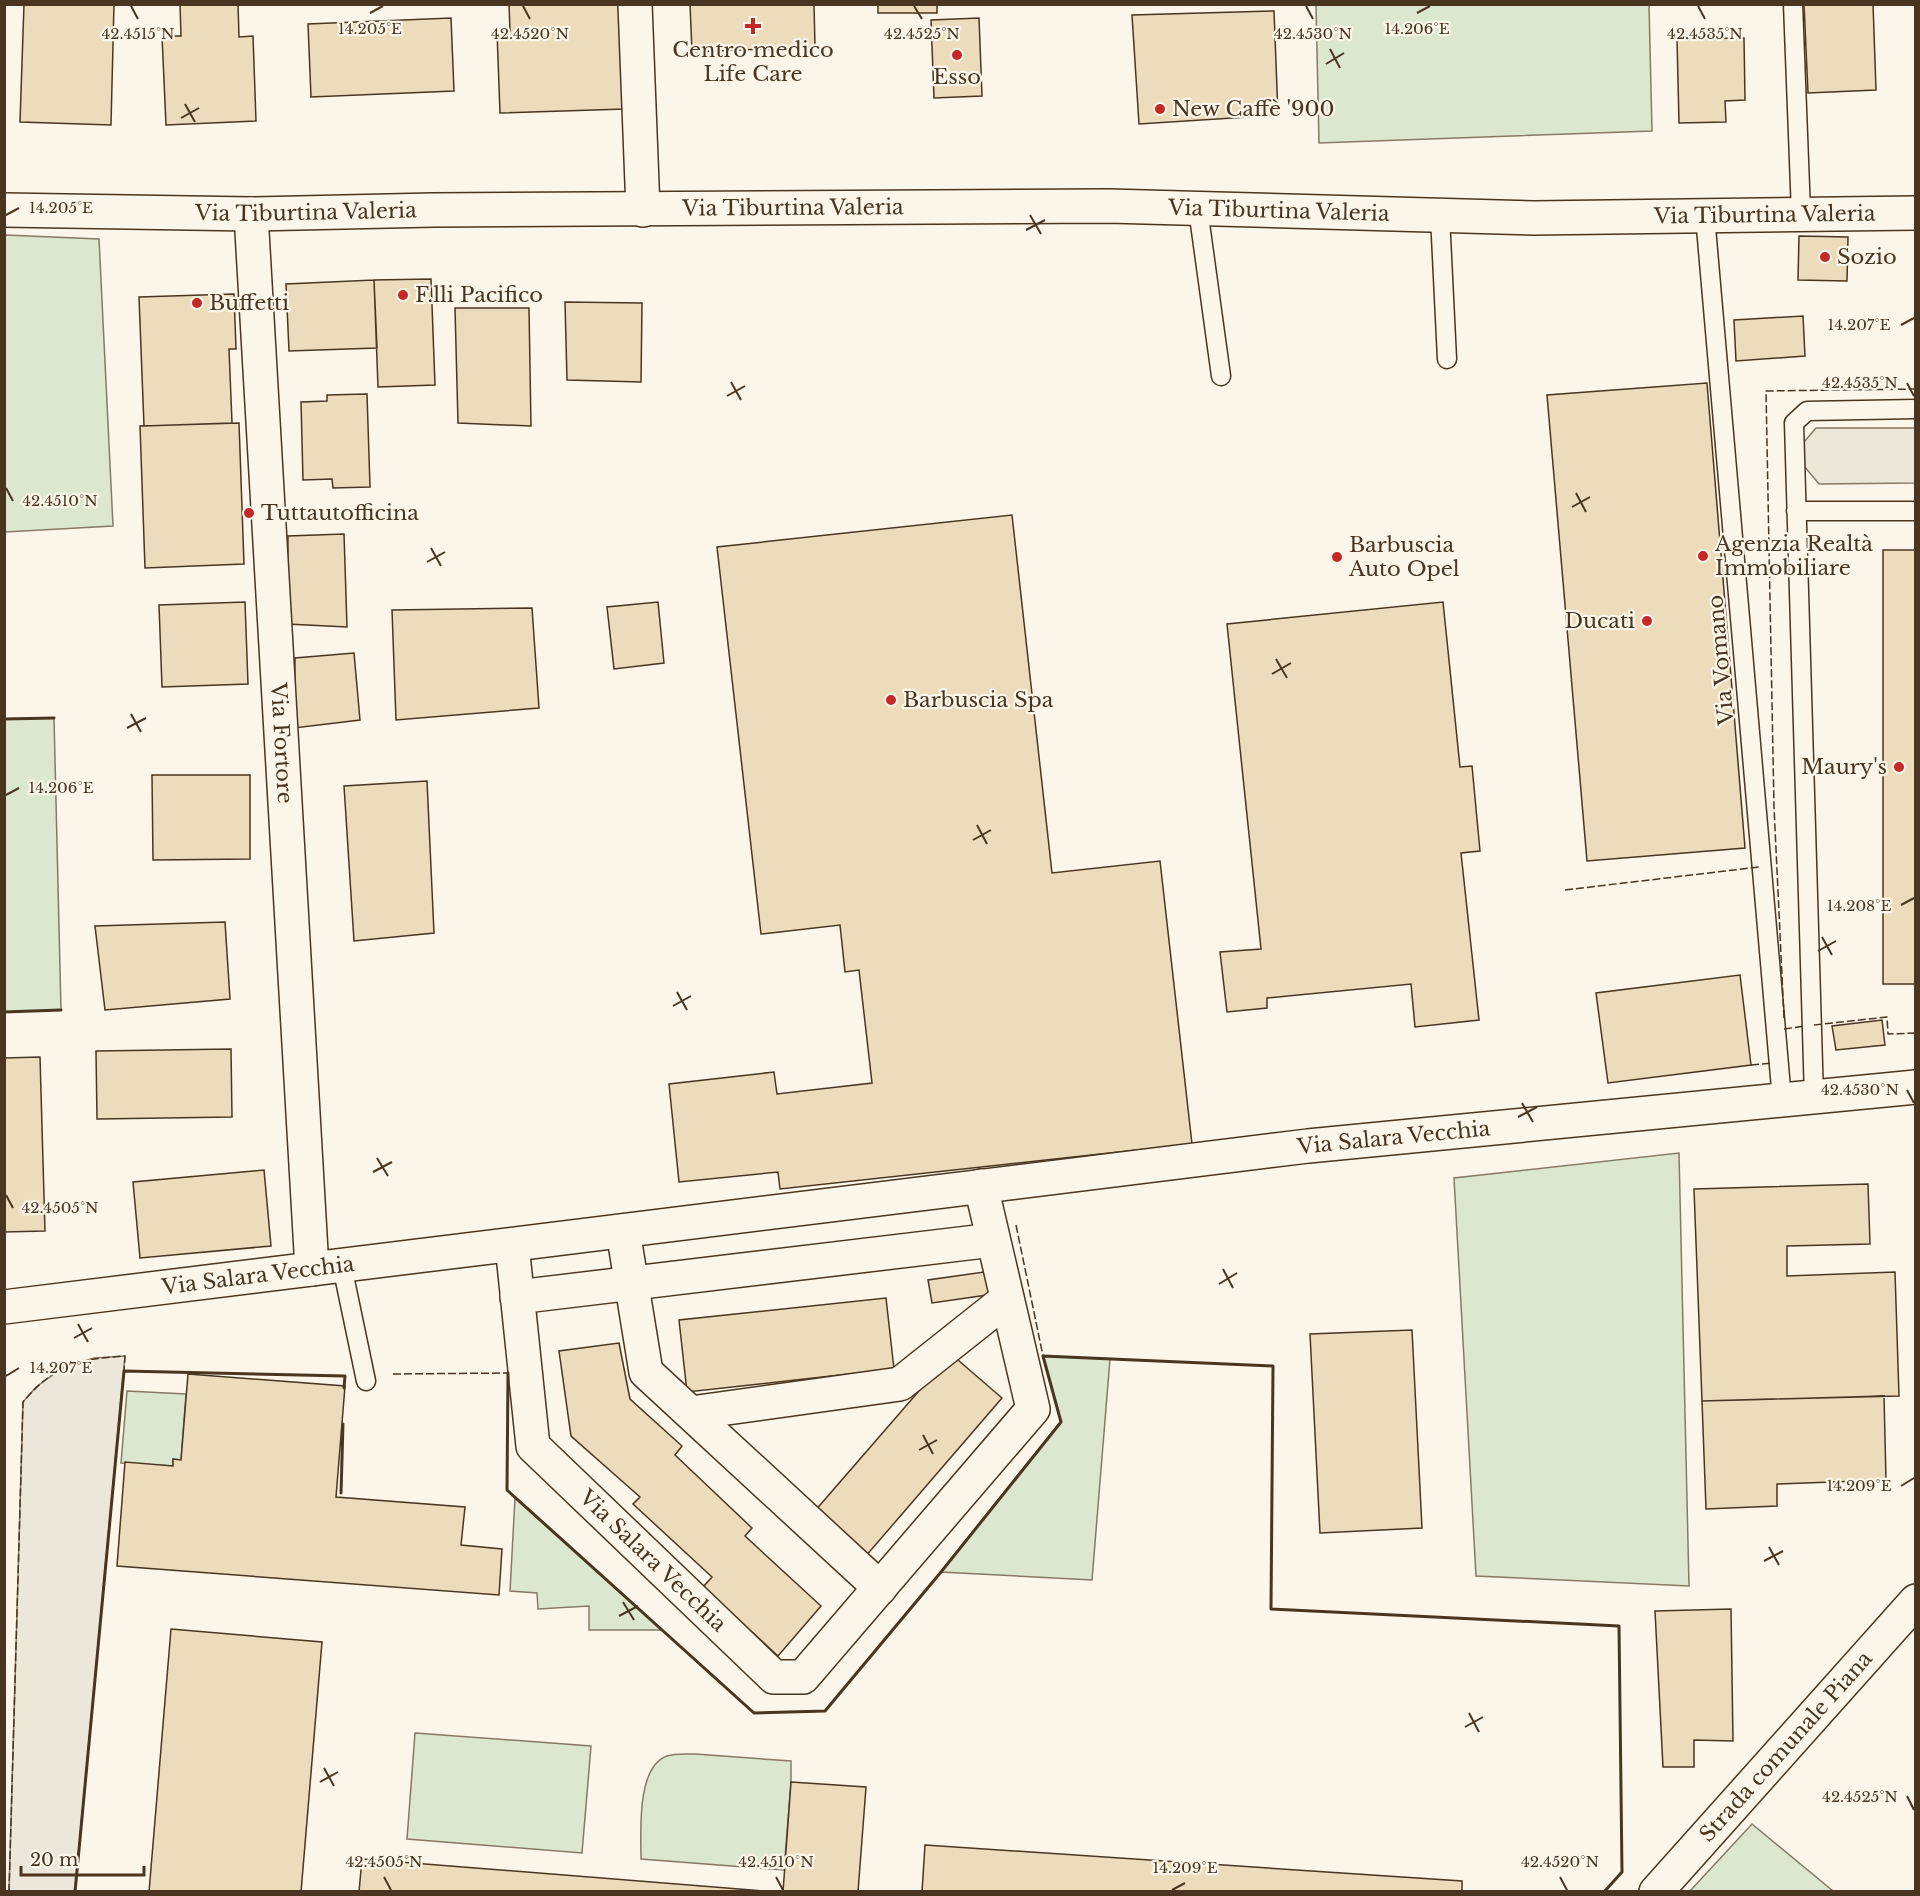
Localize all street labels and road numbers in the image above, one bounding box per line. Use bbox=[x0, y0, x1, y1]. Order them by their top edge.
street label: Via Tiburtina Valeria bbox=[681, 194, 904, 222]
street label: Via Tiburtina Valeria bbox=[1167, 195, 1390, 227]
street label: Via Tiburtina Valeria bbox=[194, 197, 417, 227]
street label: Via Tiburtina Valeria bbox=[1653, 201, 1876, 229]
street label: Via Vomano bbox=[1702, 594, 1740, 727]
street label: Via Fortore bbox=[265, 681, 298, 804]
street label: Via Salara Vecchia bbox=[1295, 1115, 1492, 1160]
street label: Via Salara Vecchia bbox=[159, 1251, 356, 1301]
street label: Via Salara Vecchia bbox=[573, 1484, 732, 1637]
street label: Strada comunale Piana bbox=[1694, 1646, 1878, 1847]

